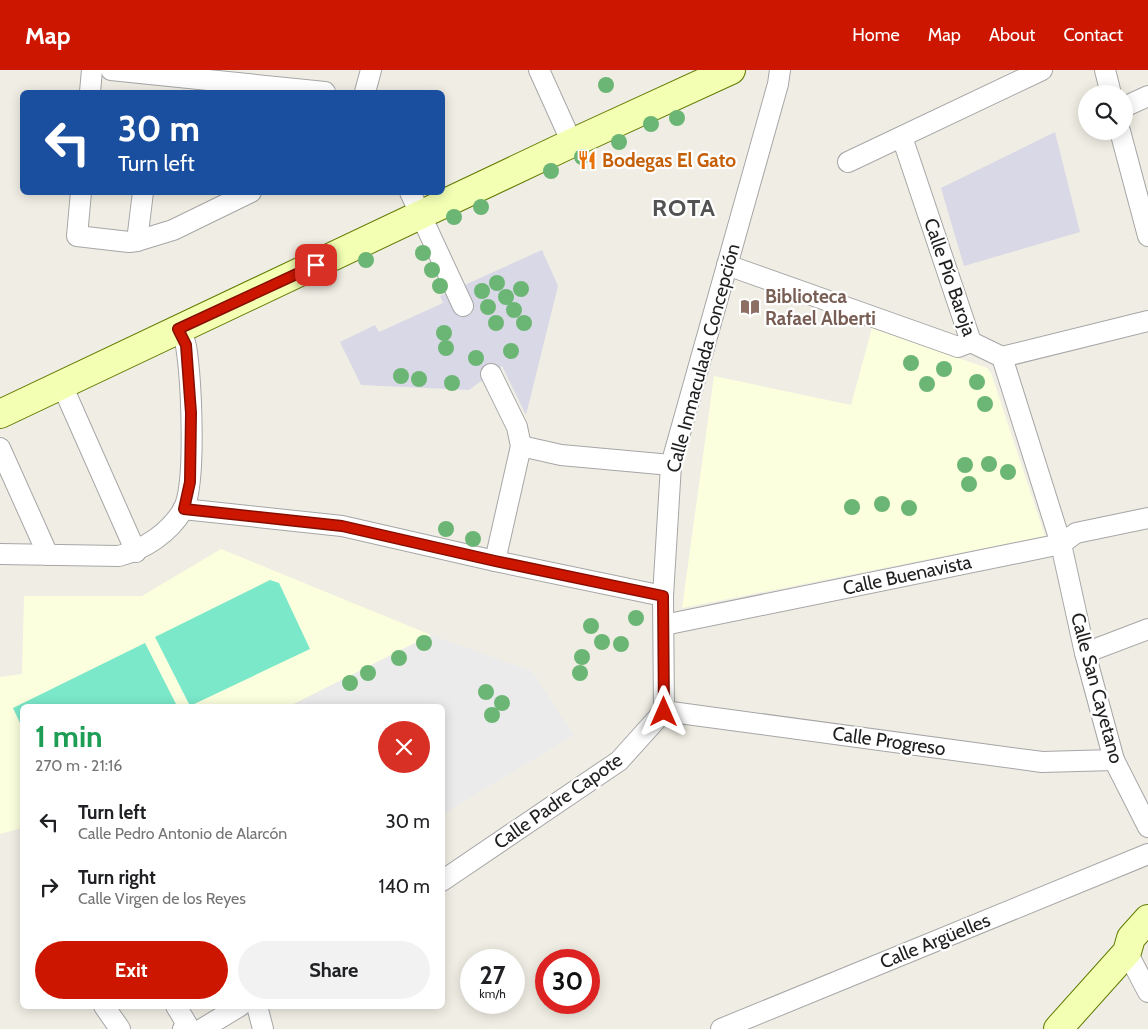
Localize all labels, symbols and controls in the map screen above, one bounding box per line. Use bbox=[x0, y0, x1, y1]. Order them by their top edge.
text: Map bbox=[25, 21, 71, 50]
text: Home bbox=[852, 24, 900, 46]
text: Map bbox=[928, 24, 961, 46]
text: About bbox=[989, 24, 1035, 46]
text: Contact bbox=[1063, 24, 1123, 46]
map controls bbox=[1078, 85, 1133, 140]
button: search bbox=[1078, 85, 1133, 140]
text: 30 m bbox=[118, 107, 200, 150]
icon: left bbox=[35, 110, 100, 175]
restaurant icon: Bodegas El Gato bbox=[576, 149, 598, 171]
place label: Bodegas El Gato bbox=[602, 149, 736, 172]
text: Turn left bbox=[118, 150, 195, 177]
district label: ROTA bbox=[652, 193, 716, 222]
street label: Calle Pío Baroja bbox=[919, 215, 981, 339]
street label: Calle Inmaculada Concepción bbox=[661, 241, 745, 475]
pin bbox=[295, 244, 337, 286]
icon: arrive bbox=[302, 251, 330, 279]
place label: Biblioteca Rafael Alberti bbox=[765, 285, 876, 330]
library icon: Biblioteca Rafael Alberti bbox=[739, 296, 761, 318]
street label: Calle Buenavista bbox=[841, 550, 973, 600]
street label: Calle San Cayetano bbox=[1066, 610, 1128, 766]
position arrow bbox=[637, 685, 689, 737]
text: 1 min bbox=[35, 718, 103, 755]
button: close bbox=[378, 721, 430, 773]
street label: Calle Progreso bbox=[831, 722, 947, 760]
street label: Calle Padre Capote bbox=[489, 748, 627, 854]
text: 270 m · 21:16 bbox=[35, 756, 122, 775]
text: Turn left bbox=[78, 801, 146, 824]
icon: left bbox=[35, 808, 63, 836]
text: 30 m bbox=[386, 810, 430, 833]
text: Calle Pedro Antonio de Alarcón bbox=[78, 824, 287, 843]
text: Turn right bbox=[78, 866, 156, 889]
icon: right bbox=[35, 873, 63, 901]
text: 140 m bbox=[379, 875, 430, 898]
text: Calle Virgen de los Reyes bbox=[78, 889, 246, 908]
street label: Calle Argüelles bbox=[876, 908, 994, 974]
button: Exit bbox=[35, 941, 228, 999]
button: Share bbox=[238, 941, 430, 999]
speed limit sign: 30 bbox=[535, 949, 600, 1014]
text: 27 bbox=[480, 960, 505, 990]
text: km/h bbox=[479, 986, 506, 1001]

